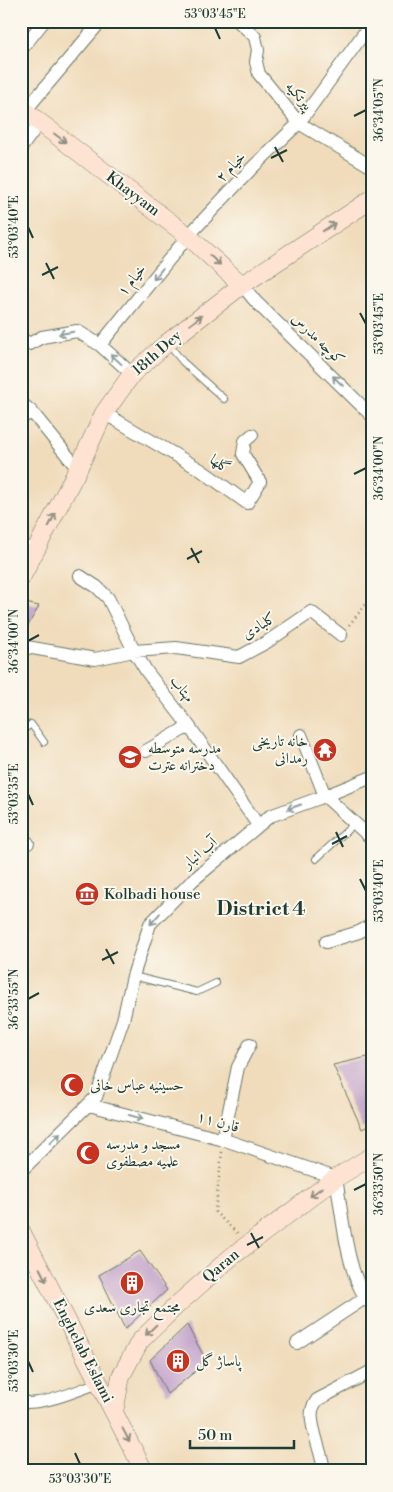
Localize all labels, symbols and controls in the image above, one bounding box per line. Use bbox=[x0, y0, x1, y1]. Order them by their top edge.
text: 53°03'45"E bbox=[184, 7, 246, 22]
street label: پیرتکیه bbox=[281, 78, 317, 116]
text: 36°34'05"N bbox=[372, 78, 387, 142]
one-way arrow bbox=[53, 133, 67, 143]
street label: خیام ۲ bbox=[212, 148, 252, 188]
street label: Khayyam bbox=[102, 168, 164, 220]
text: 53°03'40"E bbox=[7, 196, 22, 259]
one-way arrow bbox=[321, 222, 335, 232]
one-way arrow bbox=[208, 254, 221, 266]
street label: خیام ۱ bbox=[113, 260, 153, 302]
one-way arrow bbox=[152, 267, 163, 280]
text: 53°03'45"E bbox=[372, 293, 387, 355]
street label: کوچه مدرس bbox=[287, 309, 349, 370]
one-way arrow bbox=[189, 315, 202, 326]
street label: 18th Dey bbox=[128, 326, 186, 380]
one-way arrow bbox=[58, 328, 74, 338]
one-way arrow bbox=[110, 353, 122, 365]
one-way arrow bbox=[331, 375, 344, 387]
text: 36°34'00"N bbox=[372, 436, 387, 500]
street label: گلها bbox=[206, 450, 234, 478]
one-way arrow bbox=[48, 513, 57, 528]
street label: کلبادی bbox=[238, 608, 280, 644]
text: 36°34'00"N bbox=[7, 609, 22, 673]
street label: مهتاب bbox=[166, 672, 199, 706]
place label: خانه تاریخی رمدانی bbox=[252, 732, 308, 768]
temple icon: خانه تاریخی رمدانی bbox=[312, 737, 338, 763]
place label: مدرسه متوسطه دخترانه عترت bbox=[148, 739, 221, 775]
school or university icon: مدرسه متوسطه دخترانه عترت bbox=[117, 744, 143, 770]
text: 53°03'35"E bbox=[7, 763, 22, 825]
one-way arrow bbox=[286, 803, 302, 812]
street label: آب انبار bbox=[177, 832, 223, 874]
text: 53°03'40"E bbox=[372, 860, 387, 923]
museum icon: Kolbadi house bbox=[74, 881, 100, 907]
place label: Kolbadi house bbox=[104, 885, 200, 904]
district label: District 4 bbox=[216, 897, 306, 922]
one-way arrow bbox=[150, 913, 161, 926]
text: 36°33'55"N bbox=[7, 968, 22, 1030]
mosque icon: حسینیه عباس خانی bbox=[59, 1072, 85, 1098]
place label: حسینیه عباس خانی bbox=[90, 1076, 184, 1095]
street label: قارن ۱۱ bbox=[195, 1107, 241, 1137]
one-way arrow bbox=[127, 1113, 143, 1122]
one-way arrow bbox=[49, 1131, 61, 1144]
place label: مسجد و مدرسه علمیه مصطفوی bbox=[106, 1135, 181, 1171]
mosque icon: مسجد و مدرسه علمیه مصطفوی bbox=[75, 1140, 101, 1166]
text: 36°33'50"N bbox=[372, 1153, 387, 1215]
one-way arrow bbox=[309, 1187, 323, 1197]
street label: Qaran bbox=[199, 1245, 243, 1287]
one-way arrow bbox=[39, 1267, 49, 1282]
building icon: مجتمع تجاری سعدی bbox=[119, 1270, 145, 1296]
street label: Enghelab Eslami bbox=[49, 1296, 117, 1406]
place label: مجتمع تجاری سعدی bbox=[84, 1298, 180, 1321]
one-way arrow bbox=[145, 1324, 157, 1336]
text: 53°03'30"E bbox=[7, 1330, 22, 1392]
building icon: پاساژ گل bbox=[165, 1348, 191, 1374]
place label: پاساژ گل bbox=[196, 1352, 242, 1372]
scale bar bbox=[190, 1417, 294, 1449]
text: 50 m bbox=[198, 1426, 232, 1445]
one-way arrow bbox=[122, 1427, 131, 1442]
text: 53°03'30"E bbox=[49, 1472, 111, 1487]

